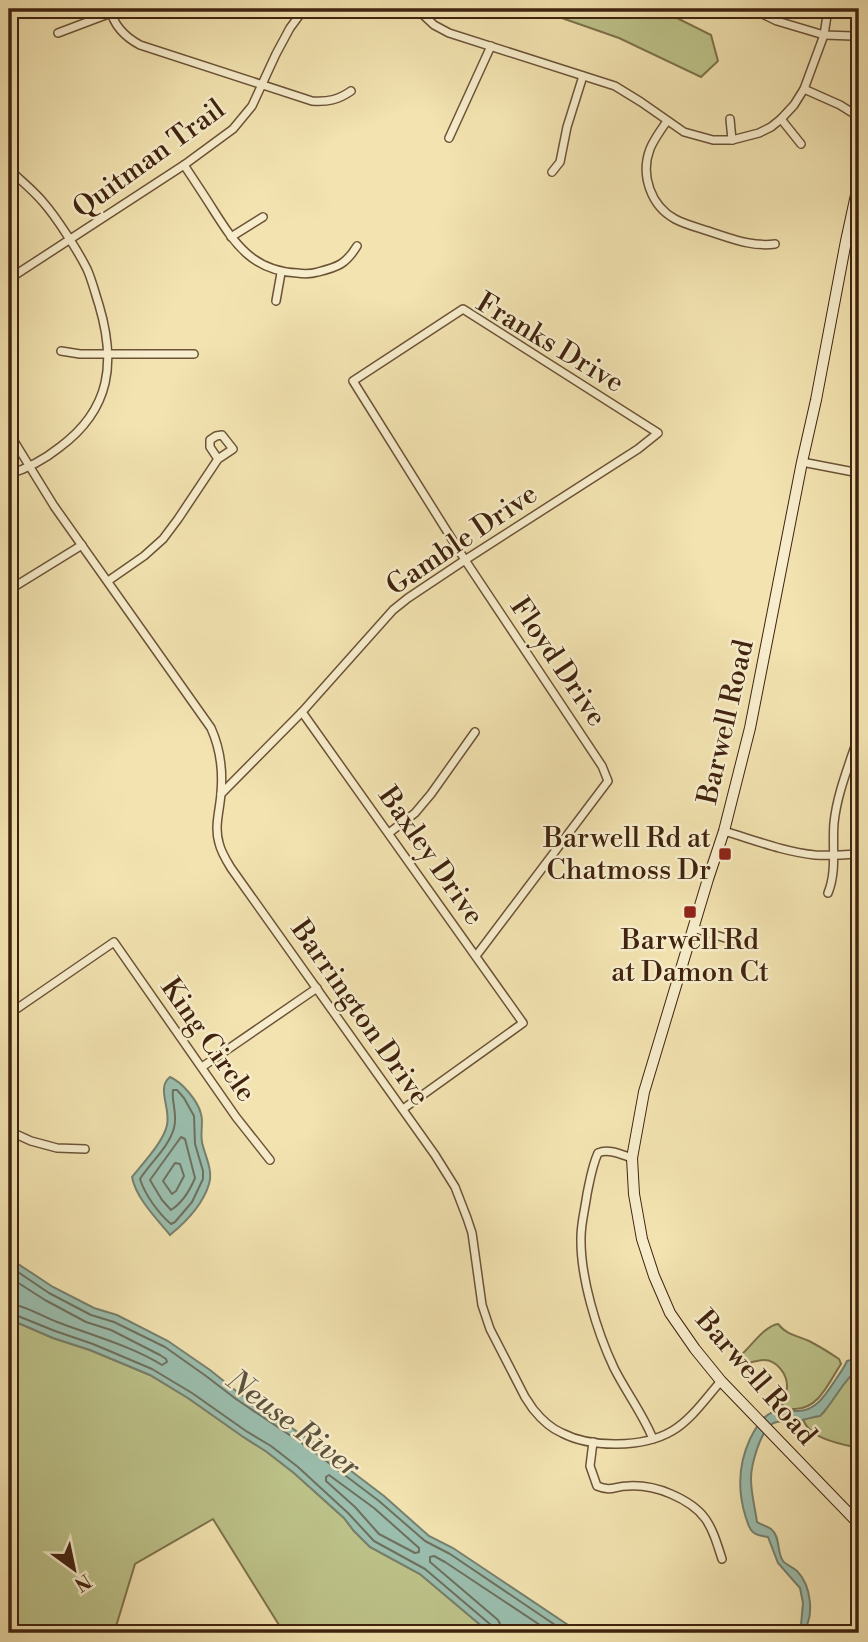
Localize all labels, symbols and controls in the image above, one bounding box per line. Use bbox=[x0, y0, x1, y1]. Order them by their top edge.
street label: Quitman Trail bbox=[66, 92, 232, 226]
street label: Franks Drive bbox=[470, 285, 630, 401]
street label: Gamble Drive bbox=[380, 477, 544, 603]
street label: Floyd Drive bbox=[502, 591, 614, 733]
street label: Barwell Road bbox=[690, 636, 762, 809]
street label: Baxley Drive bbox=[370, 779, 492, 932]
place label: Barwell Rd at Chatmoss Dr bbox=[542, 821, 711, 888]
marker: Barwell Rd at Chatmoss Dr bbox=[717, 846, 733, 862]
marker: Barwell Rd at Damon Ct bbox=[682, 904, 698, 920]
street label: Barrington Drive bbox=[282, 913, 437, 1113]
place label: Barwell Rd at Damon Ct bbox=[611, 923, 769, 990]
street label: King Circle bbox=[153, 971, 263, 1109]
street label: Barwell Road bbox=[687, 1303, 824, 1453]
water label: Neuse River bbox=[218, 1361, 368, 1487]
north arrow bbox=[38, 1534, 108, 1604]
text: N bbox=[70, 1568, 96, 1597]

